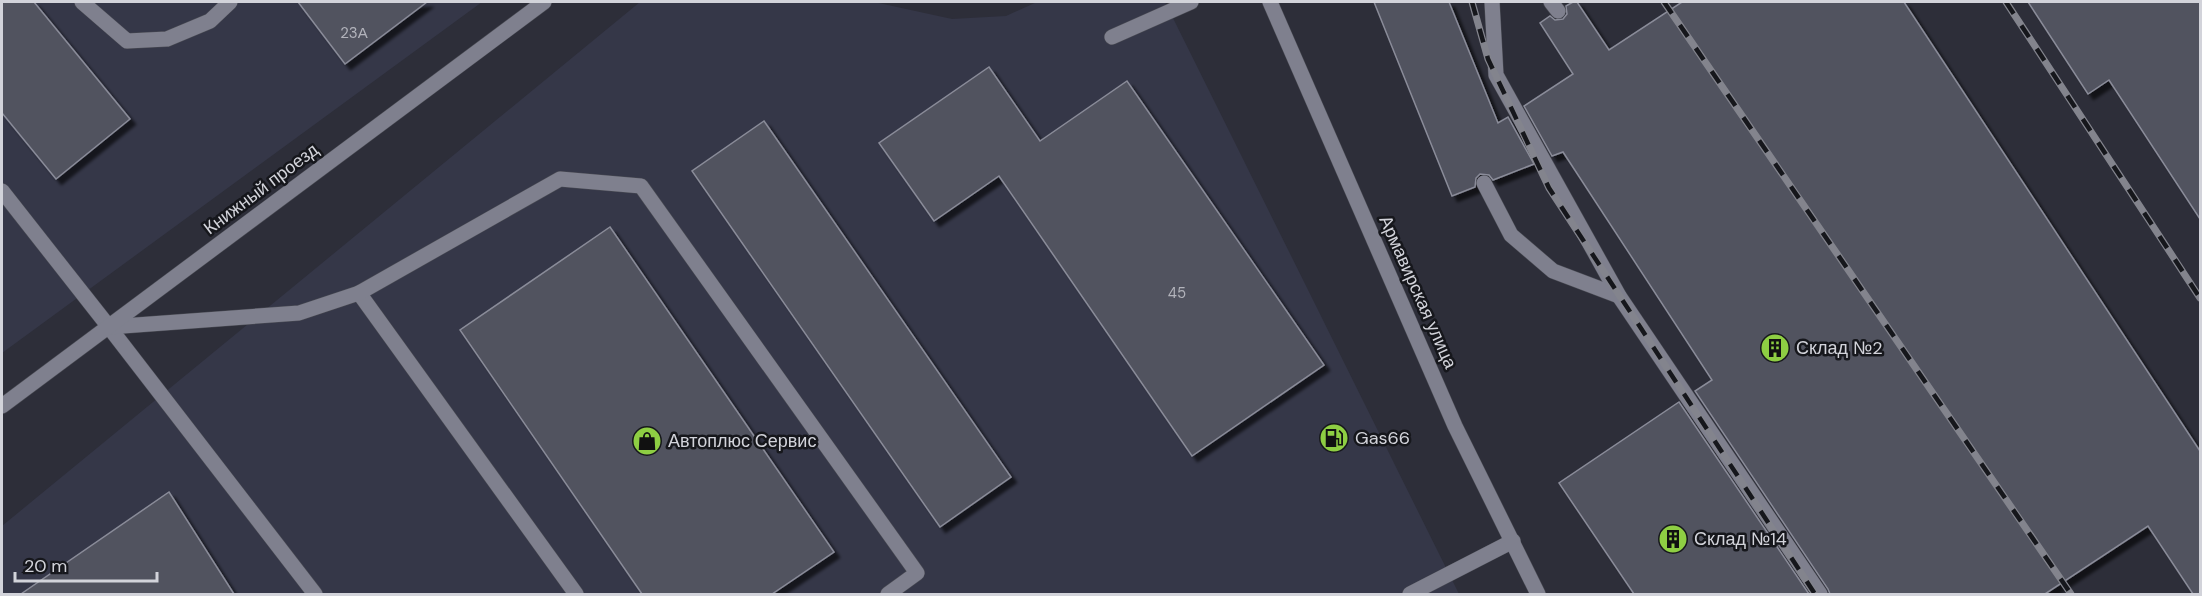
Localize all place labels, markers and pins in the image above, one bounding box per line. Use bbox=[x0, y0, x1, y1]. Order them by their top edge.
building icon: Склад №2 bbox=[1759, 332, 1791, 364]
place label: Склад №2 bbox=[1796, 336, 1883, 360]
fuel station icon: Gas66 bbox=[1318, 422, 1350, 454]
shop icon: Автоплюс Сервис bbox=[631, 425, 663, 457]
place label: Gas66 bbox=[1355, 426, 1410, 450]
place label: Автоплюс Сервис bbox=[668, 429, 816, 453]
building icon: Склад №14 bbox=[1657, 523, 1689, 555]
place label: Склад №14 bbox=[1694, 527, 1787, 551]

